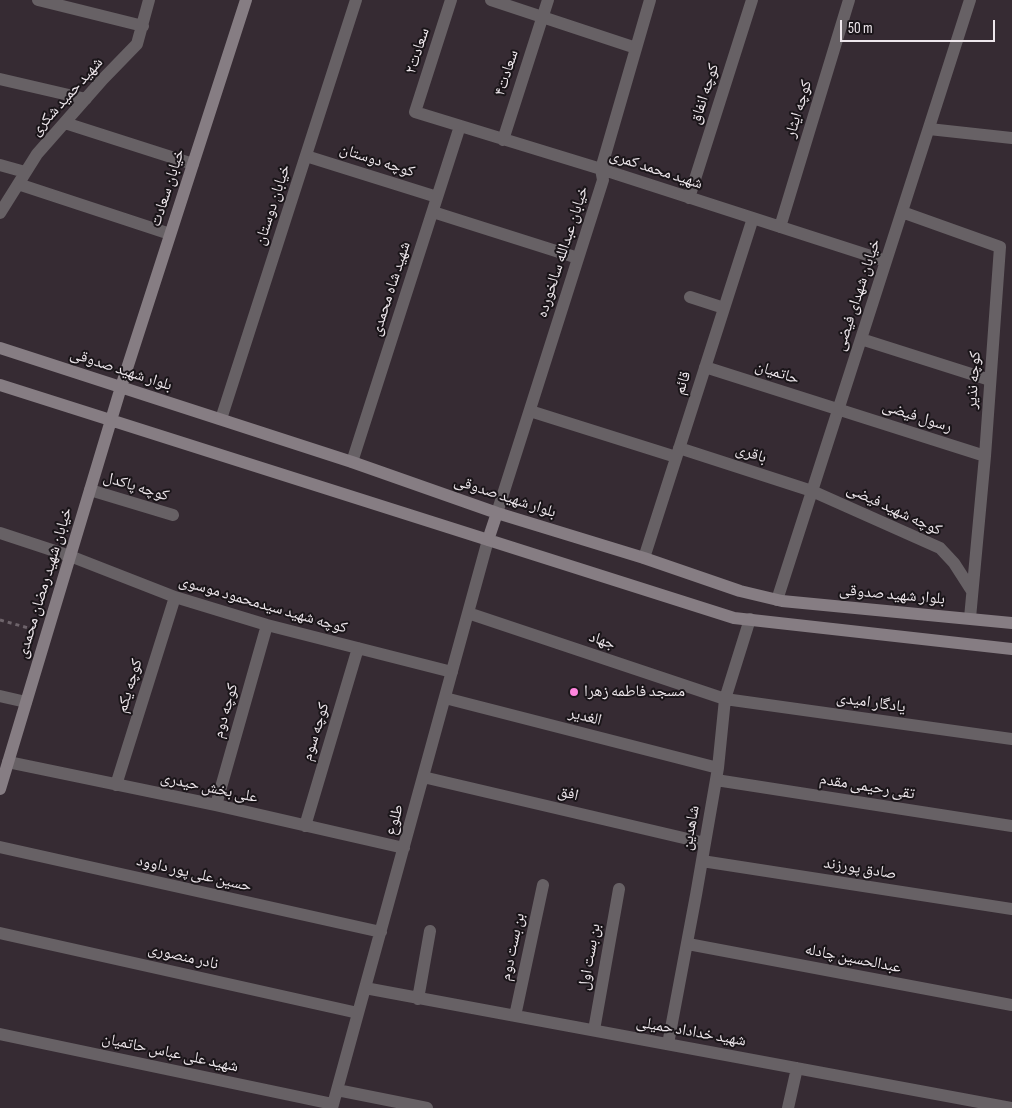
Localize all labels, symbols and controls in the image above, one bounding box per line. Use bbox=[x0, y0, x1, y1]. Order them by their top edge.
scale bar bbox=[842, 10, 997, 42]
text: 50 m bbox=[848, 19, 873, 38]
street label: سعادت۲ bbox=[402, 26, 434, 76]
street label: سعادت۴ bbox=[491, 48, 523, 98]
street label: شهید حمید شکری bbox=[27, 54, 107, 140]
street label: کوچه انفاق bbox=[686, 61, 724, 127]
street label: کوچه ایثار bbox=[781, 78, 817, 140]
street label: کوچه دوستان bbox=[337, 140, 417, 182]
street label: شهید محمد کمری bbox=[607, 146, 705, 194]
street label: خیابان سعادت bbox=[146, 147, 190, 229]
street label: خیابان دوستان bbox=[251, 162, 295, 248]
street label: خیابان عبدالله سالخورده bbox=[533, 184, 593, 320]
street label: خیابان شهدای فیضی bbox=[831, 237, 885, 353]
street label: شهید شاه محمدی bbox=[367, 239, 415, 339]
street label: بلوار شهید صدوقی bbox=[68, 344, 174, 396]
street label: کوچه نذیر bbox=[962, 350, 986, 410]
street label: حاتمیان bbox=[752, 357, 802, 389]
street label: قائم bbox=[670, 369, 696, 397]
street label: رسول فیضی bbox=[880, 397, 954, 437]
street label: باقری bbox=[733, 440, 769, 468]
street label: کوچه پاکدل bbox=[101, 468, 171, 506]
street label: بلوار شهید صدوقی bbox=[452, 471, 558, 523]
street label: کوچه شهید فیضی bbox=[843, 480, 945, 540]
street label: خیابان شهید رمضان محمدی bbox=[13, 505, 77, 661]
street label: کوچه شهید سیدمحمود موسوی bbox=[177, 572, 349, 638]
street label: بلوار شهید صدوقی bbox=[838, 581, 946, 609]
street label: جهاد bbox=[586, 628, 618, 654]
street label: کوچه یکم bbox=[113, 657, 147, 715]
street label: کوچه دوم bbox=[209, 681, 243, 741]
place label: مسجد فاطمه زهرا bbox=[584, 682, 685, 702]
marker: مسجد فاطمه زهرا bbox=[568, 686, 580, 698]
street label: یادگار امیدی bbox=[835, 689, 907, 717]
street label: کوچه سوم bbox=[298, 701, 334, 763]
street label: الغدیر bbox=[566, 704, 604, 730]
street label: علی بخش حیدری bbox=[159, 768, 259, 808]
street label: تقی رحیمی مقدم bbox=[818, 770, 916, 804]
street label: افق bbox=[556, 782, 580, 806]
street label: طلوع bbox=[382, 802, 408, 838]
street label: شاهدین bbox=[678, 804, 704, 852]
street label: حسین علی پور داوود bbox=[134, 851, 254, 897]
street label: صادق پورزند bbox=[822, 854, 898, 884]
street label: بن بست دوم bbox=[496, 911, 530, 983]
street label: بن بست اول bbox=[575, 922, 605, 992]
street label: نادر منصوری bbox=[146, 940, 220, 974]
street label: عبدالحسین چادله bbox=[803, 940, 903, 978]
street label: شهید خداداد حمیلی bbox=[635, 1013, 747, 1051]
street label: شهید علی عباس حاتمیان bbox=[100, 1029, 240, 1077]

